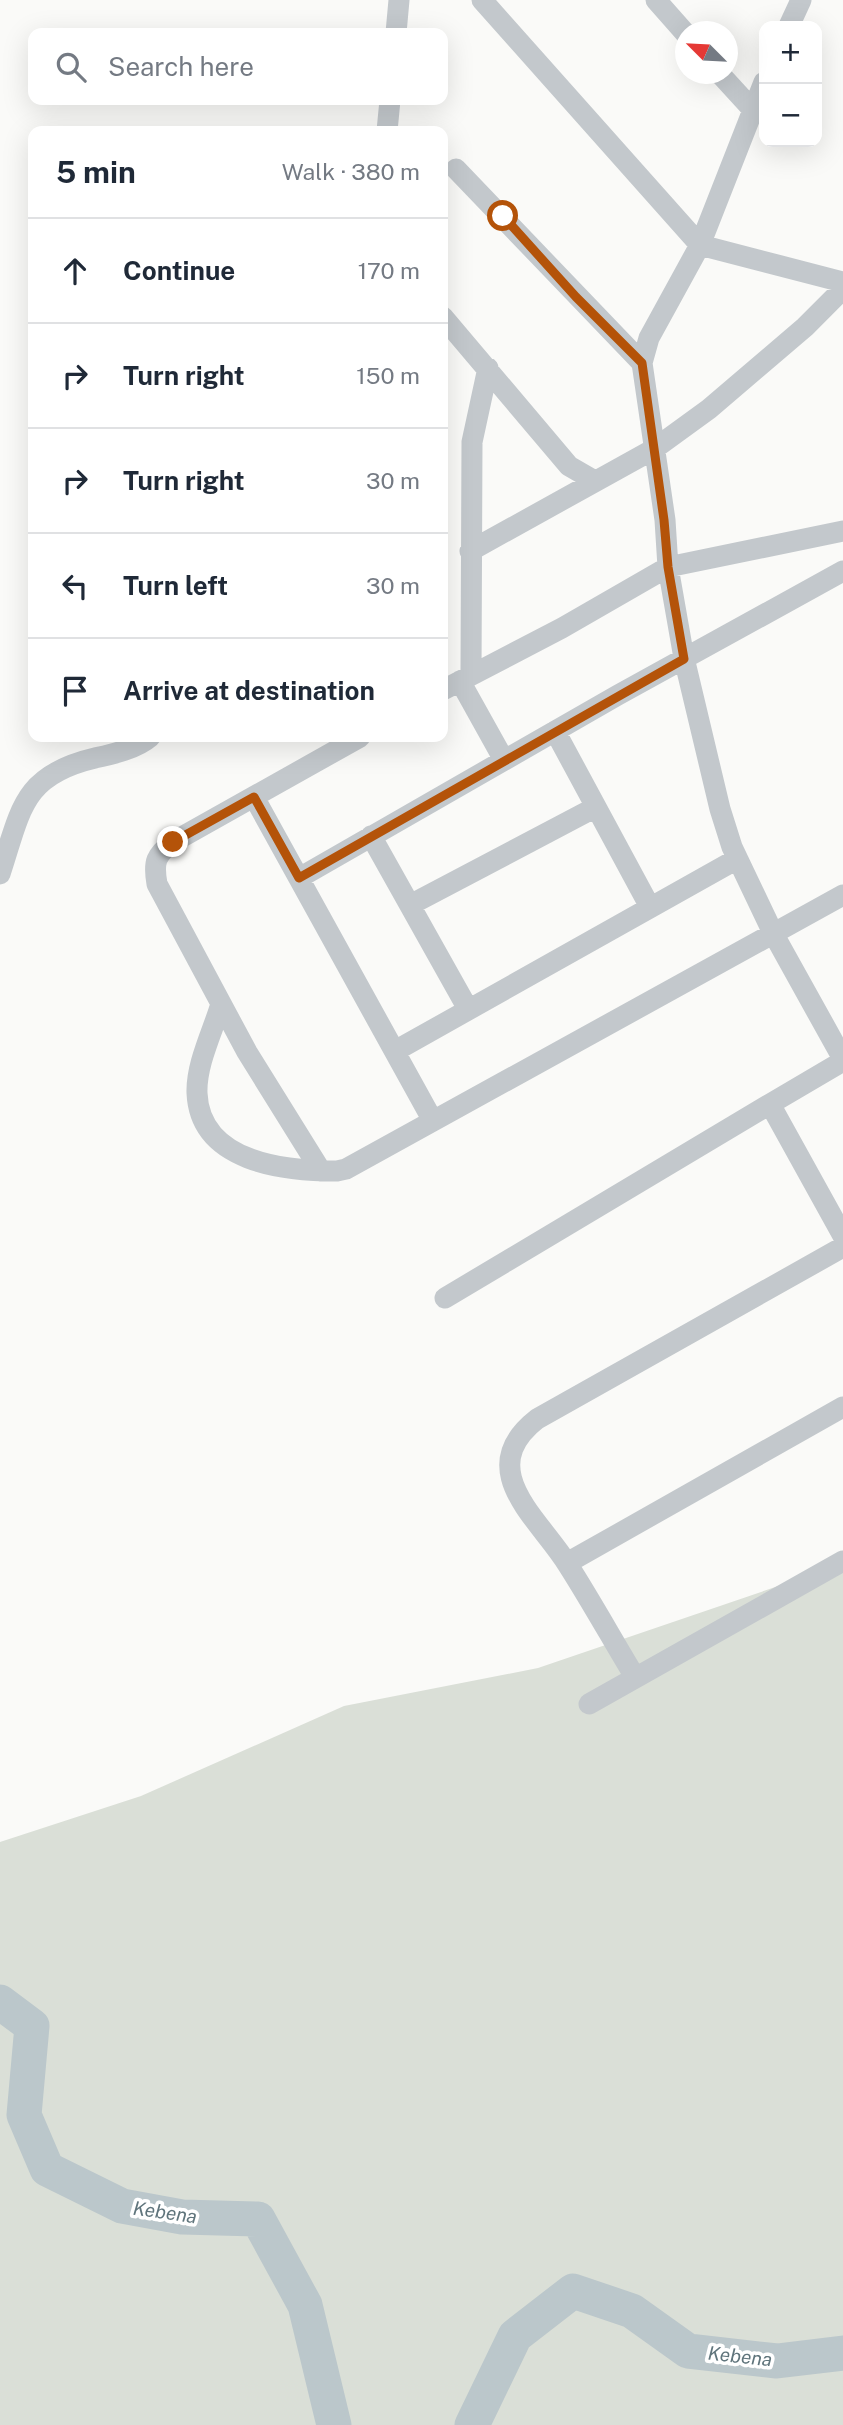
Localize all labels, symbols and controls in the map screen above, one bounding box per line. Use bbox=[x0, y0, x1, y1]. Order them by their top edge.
north arrow bbox=[675, 21, 738, 84]
map controls bbox=[759, 21, 822, 147]
button: + bbox=[759, 21, 822, 84]
search box bbox=[28, 28, 448, 105]
icon: search bbox=[52, 48, 90, 86]
text: Search here bbox=[108, 51, 254, 82]
button: − bbox=[759, 84, 822, 147]
text: 5 min bbox=[56, 154, 136, 190]
text: Walk · 380 m bbox=[282, 158, 420, 185]
route start bbox=[487, 200, 518, 231]
icon: ahead bbox=[56, 252, 94, 290]
text: Continue bbox=[123, 255, 235, 286]
text: 170 m bbox=[358, 257, 420, 284]
icon: right bbox=[56, 357, 94, 395]
text: Turn right bbox=[123, 360, 245, 391]
text: 150 m bbox=[356, 362, 420, 389]
icon: right bbox=[56, 462, 94, 500]
text: Turn right bbox=[123, 465, 245, 496]
text: 30 m bbox=[366, 467, 420, 494]
icon: left bbox=[56, 567, 94, 605]
text: Turn left bbox=[123, 570, 228, 601]
text: 30 m bbox=[366, 572, 420, 599]
icon: arrive bbox=[56, 672, 94, 710]
text: Arrive at destination bbox=[123, 675, 375, 706]
route end bbox=[157, 826, 188, 857]
water label: Kebena bbox=[132, 2197, 198, 2227]
water label: Kebena bbox=[707, 2342, 773, 2370]

